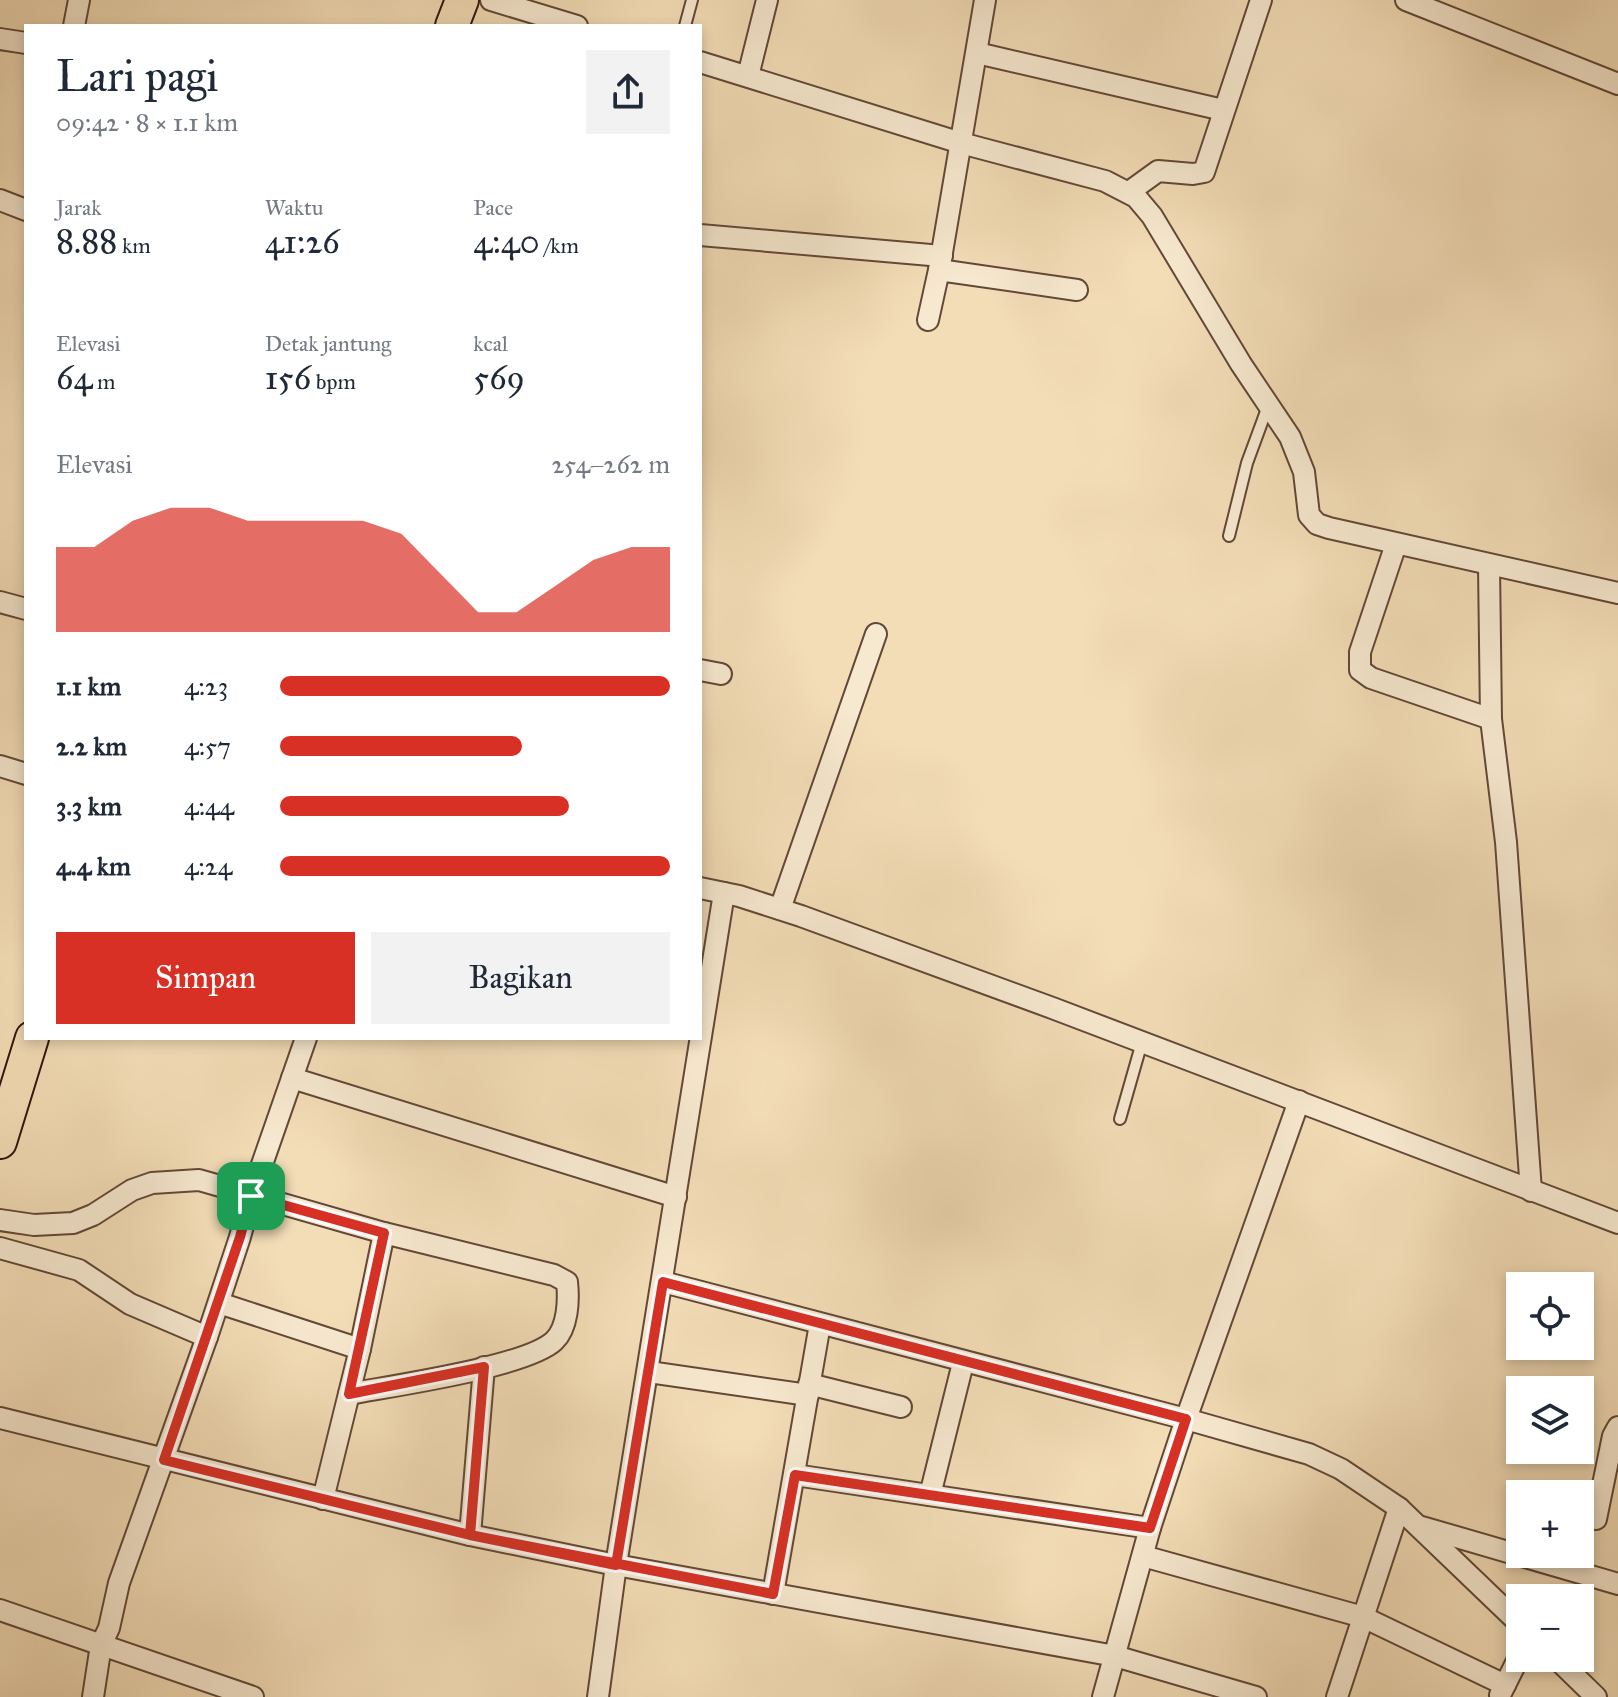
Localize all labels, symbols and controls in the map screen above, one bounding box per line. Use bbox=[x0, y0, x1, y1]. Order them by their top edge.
text: Lari pagi bbox=[56, 49, 218, 103]
button: share bbox=[586, 50, 670, 134]
text: 09:42 · 8 × 1.1 km bbox=[56, 106, 238, 138]
text: Jarak bbox=[56, 194, 101, 221]
text: Waktu bbox=[265, 194, 323, 221]
text: Pace bbox=[473, 194, 513, 221]
text: 8.88 bbox=[56, 221, 117, 262]
text: 41:26 bbox=[265, 221, 340, 262]
text: 4:40 bbox=[473, 221, 540, 262]
text: km bbox=[117, 232, 151, 259]
text: /km bbox=[540, 232, 579, 259]
text: Elevasi bbox=[56, 330, 121, 357]
text: Detak jantung bbox=[265, 330, 391, 357]
text: kcal bbox=[473, 330, 508, 357]
text: 64 bbox=[56, 357, 92, 398]
text: 156 bbox=[265, 357, 311, 398]
text: 569 bbox=[473, 357, 525, 398]
text: m bbox=[92, 368, 116, 395]
text: bpm bbox=[311, 368, 356, 395]
text: Elevasi bbox=[56, 448, 132, 480]
text: 254–262 m bbox=[551, 448, 670, 480]
text: 1.1 km bbox=[56, 670, 121, 702]
text: 4:23 bbox=[184, 670, 228, 702]
text: 2.2 km bbox=[56, 730, 127, 762]
text: 4:57 bbox=[184, 730, 231, 762]
text: 3.3 km bbox=[56, 790, 122, 822]
text: 4:44 bbox=[184, 790, 234, 822]
text: 4.4 km bbox=[56, 850, 131, 882]
text: 4:24 bbox=[184, 850, 232, 882]
button: Simpan bbox=[56, 932, 355, 1024]
button: Bagikan bbox=[371, 932, 670, 1024]
pin bbox=[217, 1162, 285, 1230]
icon: arrive bbox=[229, 1174, 273, 1218]
map controls bbox=[1506, 1272, 1594, 1672]
button: locate bbox=[1506, 1272, 1594, 1360]
button: layers bbox=[1506, 1376, 1594, 1464]
button: + bbox=[1506, 1480, 1594, 1568]
button: − bbox=[1506, 1584, 1594, 1672]

